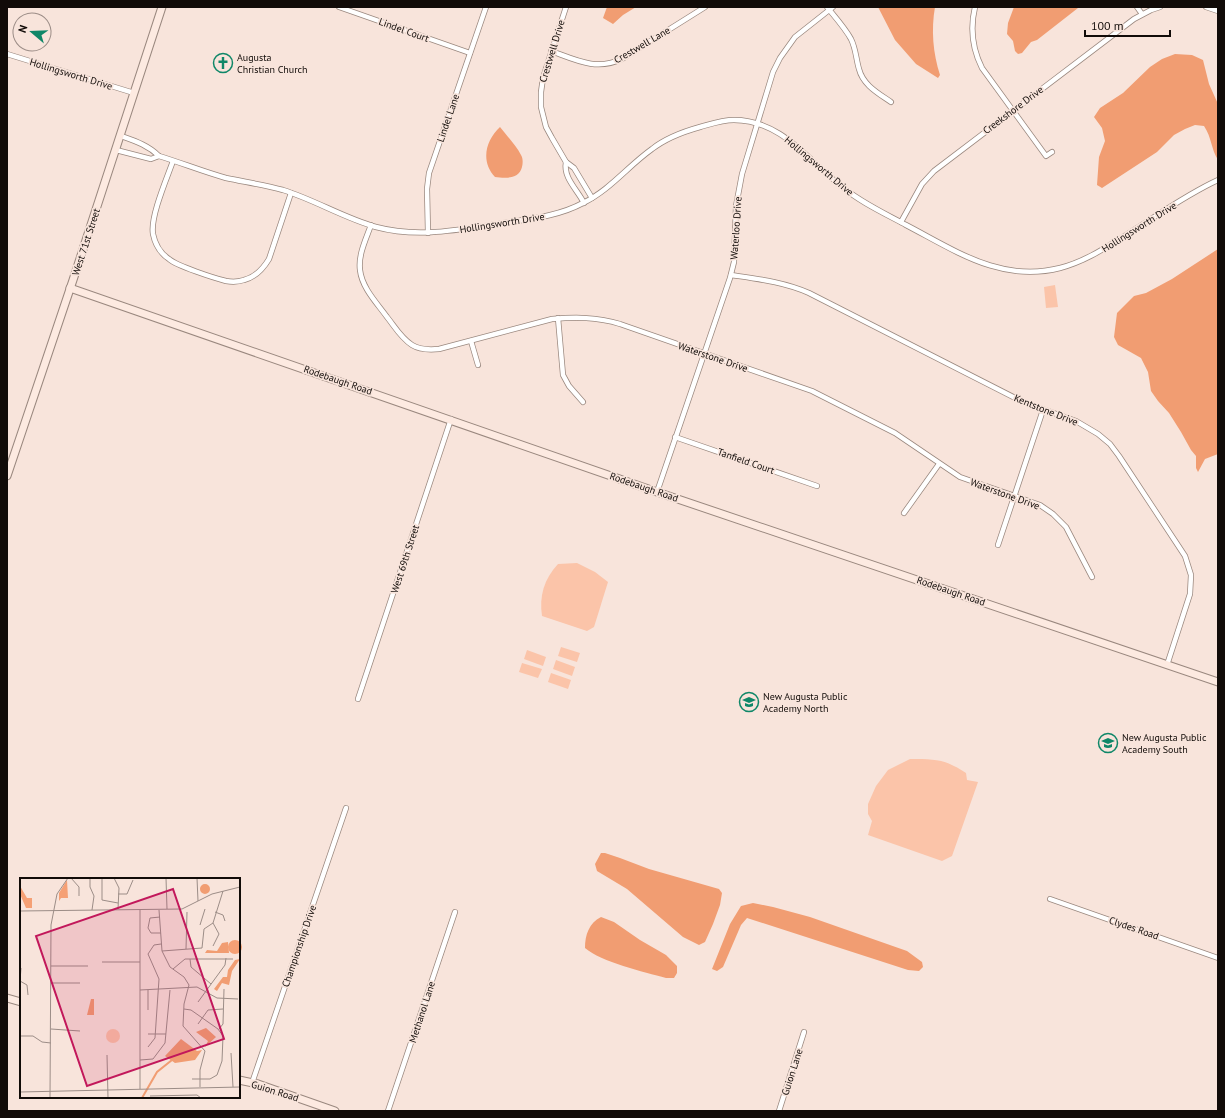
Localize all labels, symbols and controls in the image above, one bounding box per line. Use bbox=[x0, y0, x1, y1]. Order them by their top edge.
north arrow bbox=[12, 12, 52, 52]
scale bar bbox=[1085, 12, 1170, 38]
street label: Lindel Court bbox=[377, 15, 431, 45]
street label: Crestwell Drive bbox=[536, 18, 568, 84]
text: 100 m bbox=[1091, 18, 1124, 33]
text: N bbox=[15, 23, 30, 34]
street label: Crestwell Lane bbox=[611, 24, 673, 66]
place label: Augusta Christian Church bbox=[237, 51, 308, 76]
church icon: Augusta Christian Church bbox=[212, 52, 234, 74]
street label: Hollingsworth Drive bbox=[28, 55, 114, 93]
street label: Creekshore Drive bbox=[980, 83, 1046, 137]
street label: Lindel Lane bbox=[434, 92, 462, 144]
street label: Hollingsworth Drive bbox=[782, 133, 856, 199]
street label: Waterloo Drive bbox=[727, 196, 745, 260]
street label: Hollingsworth Drive bbox=[1099, 199, 1179, 255]
street label: West 71st Street bbox=[69, 206, 103, 277]
street label: Hollingsworth Drive bbox=[459, 210, 545, 236]
street label: Waterstone Drive bbox=[676, 339, 750, 375]
street label: Rodebaugh Road bbox=[302, 362, 374, 398]
street label: Kentstone Drive bbox=[1012, 391, 1080, 429]
street label: Tanfield Court bbox=[716, 445, 777, 477]
street label: Rodebaugh Road bbox=[608, 469, 680, 505]
street label: Waterstone Drive bbox=[968, 475, 1042, 513]
street label: West 69th Street bbox=[388, 523, 422, 595]
street label: Rodebaugh Road bbox=[915, 573, 987, 609]
place label: New Augusta Public Academy North bbox=[763, 690, 848, 715]
school or university icon: New Augusta Public Academy North bbox=[738, 691, 760, 713]
place label: New Augusta Public Academy South bbox=[1122, 731, 1207, 756]
school or university icon: New Augusta Public Academy South bbox=[1097, 732, 1119, 754]
inset map bbox=[20, 878, 240, 1098]
street label: Championship Drive bbox=[279, 903, 319, 989]
street label: Clydes Road bbox=[1107, 913, 1161, 943]
street label: Methanol Lane bbox=[406, 980, 438, 1044]
street label: Guion Lane bbox=[778, 1047, 806, 1097]
street label: Guion Road bbox=[250, 1078, 300, 1104]

